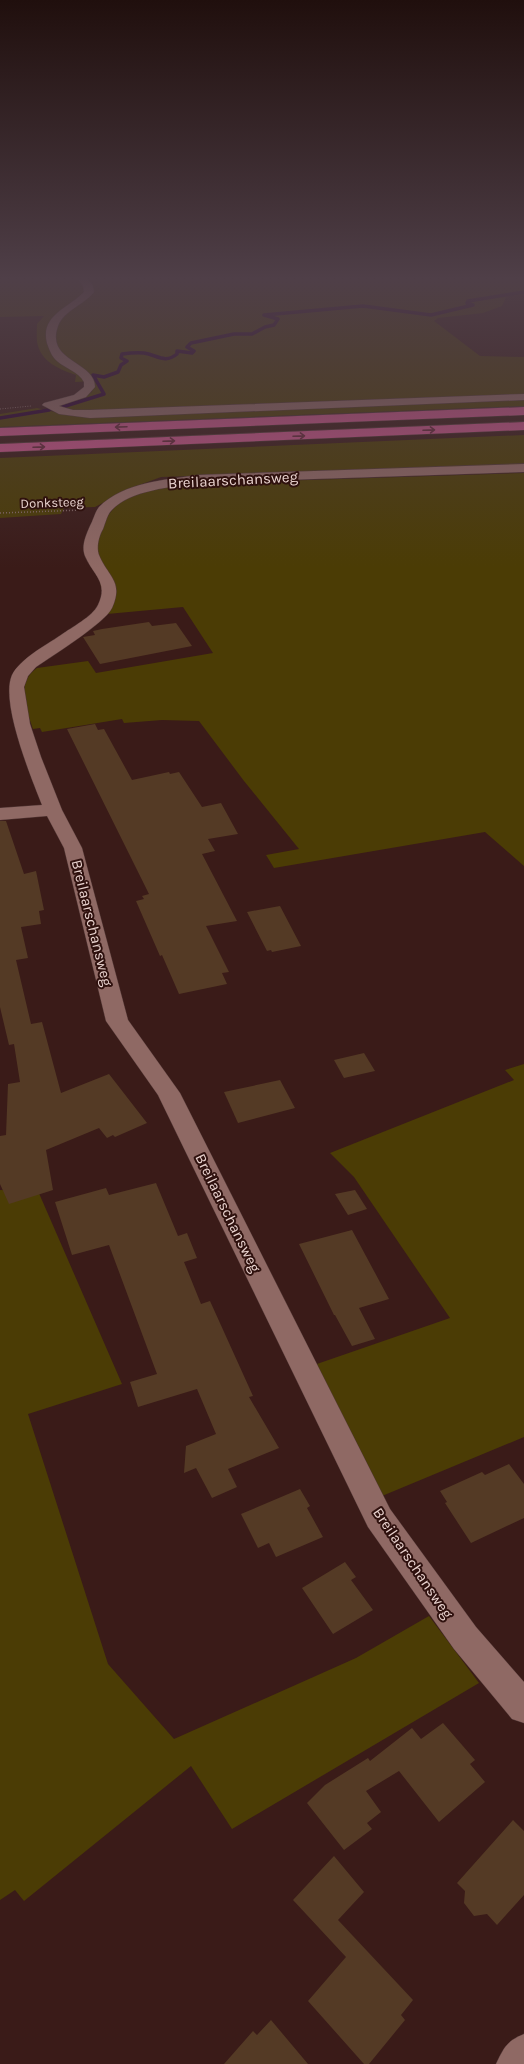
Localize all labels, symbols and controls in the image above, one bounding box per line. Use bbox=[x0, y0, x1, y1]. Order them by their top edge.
one-way arrow bbox=[115, 424, 128, 431]
one-way arrow bbox=[422, 427, 435, 434]
one-way arrow bbox=[292, 432, 305, 440]
one-way arrow bbox=[162, 438, 175, 445]
one-way arrow bbox=[32, 443, 45, 450]
street label: Breilaarschansweg bbox=[168, 468, 299, 492]
street label: Donksteeg bbox=[20, 494, 85, 511]
street label: Breilaarschansweg bbox=[68, 858, 117, 989]
street label: Breilaarschansweg bbox=[191, 1151, 265, 1276]
street label: Breilaarschansweg bbox=[369, 1504, 457, 1622]

